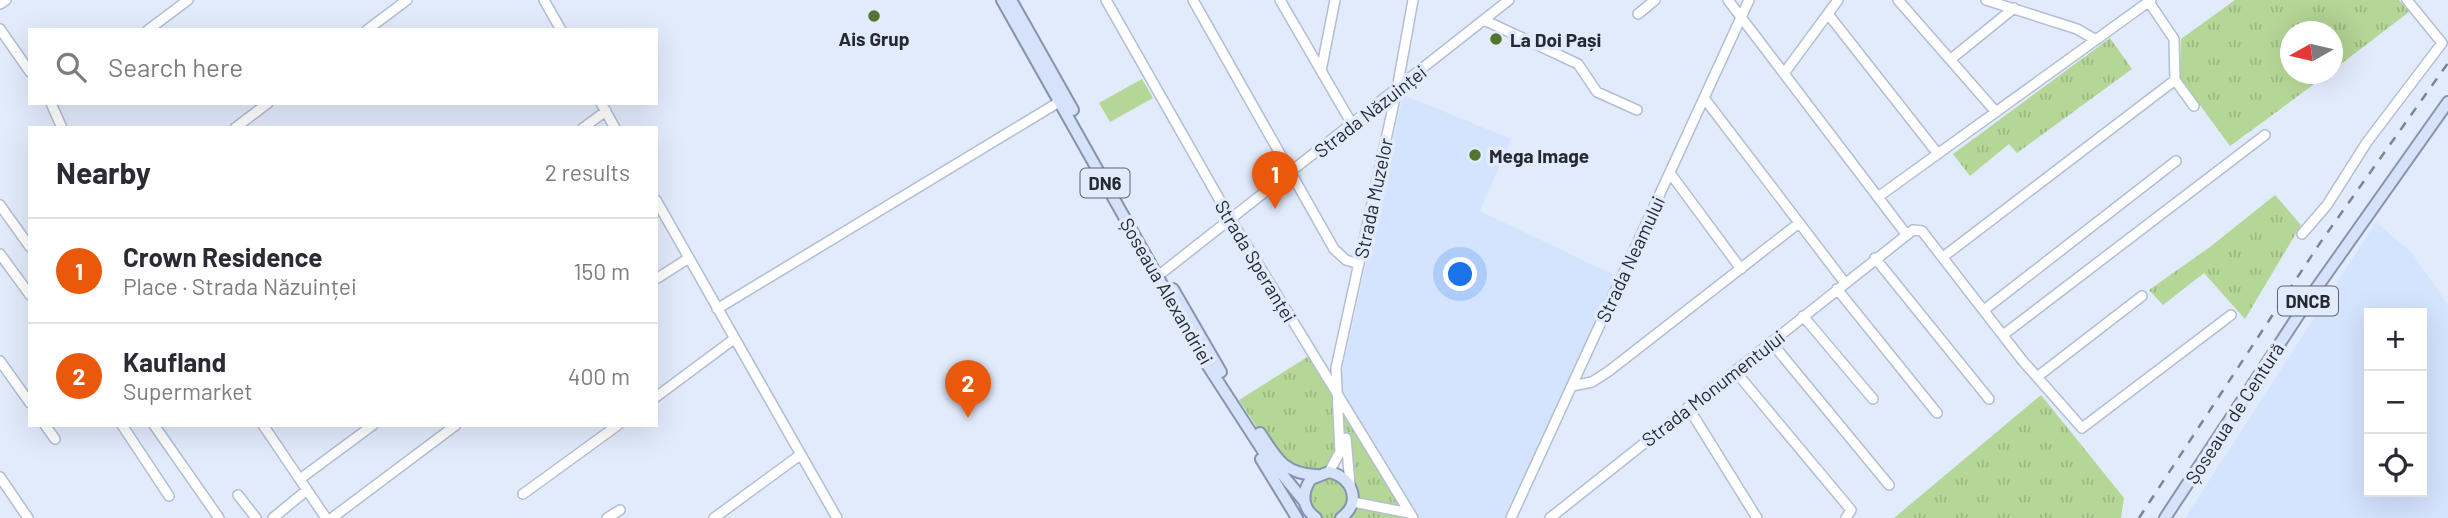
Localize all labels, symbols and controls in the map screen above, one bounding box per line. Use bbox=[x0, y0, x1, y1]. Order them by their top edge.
marker: Ais Grup bbox=[866, 8, 882, 24]
north arrow bbox=[2280, 21, 2343, 84]
place label: Ais Grup bbox=[839, 27, 910, 50]
search box bbox=[28, 28, 658, 105]
place label: La Doi Pași bbox=[1510, 28, 1601, 51]
marker: La Doi Pași bbox=[1488, 31, 1504, 47]
icon: search bbox=[52, 48, 90, 86]
text: Search here bbox=[108, 51, 243, 82]
street label: Strada Năzuinței bbox=[1309, 60, 1431, 162]
street label: Strada Muzelor bbox=[1349, 136, 1397, 260]
place label: Mega Image bbox=[1489, 144, 1589, 167]
marker: Mega Image bbox=[1467, 147, 1483, 163]
pin: 1 bbox=[1252, 151, 1298, 209]
text: Nearby bbox=[56, 154, 151, 190]
text: 2 results bbox=[545, 158, 630, 186]
road number: DN6 bbox=[1080, 168, 1130, 198]
street label: Strada Neamului bbox=[1591, 192, 1669, 326]
street label: Strada Speranței bbox=[1210, 196, 1302, 326]
street label: Șoseaua Alexandriei bbox=[1116, 213, 1218, 369]
text: Crown Residence bbox=[123, 241, 323, 272]
text: 1 bbox=[75, 257, 83, 285]
text: 150 m bbox=[574, 257, 630, 285]
your location bbox=[1443, 257, 1477, 291]
text: Place · Strada Năzuinței bbox=[123, 272, 357, 300]
road number: DNCB bbox=[2278, 286, 2338, 316]
map controls bbox=[2364, 308, 2427, 497]
button: + bbox=[2364, 308, 2427, 371]
street label: Strada Monumentului bbox=[1637, 325, 1789, 451]
street label: Șoseaua de Centură bbox=[2180, 338, 2288, 488]
text: Kaufland bbox=[123, 346, 226, 377]
pin: 2 bbox=[945, 360, 991, 418]
text: 2 bbox=[73, 362, 85, 390]
text: 400 m bbox=[568, 362, 630, 390]
button: − bbox=[2364, 371, 2427, 434]
text: Supermarket bbox=[123, 377, 253, 405]
button: locate bbox=[2364, 434, 2427, 497]

